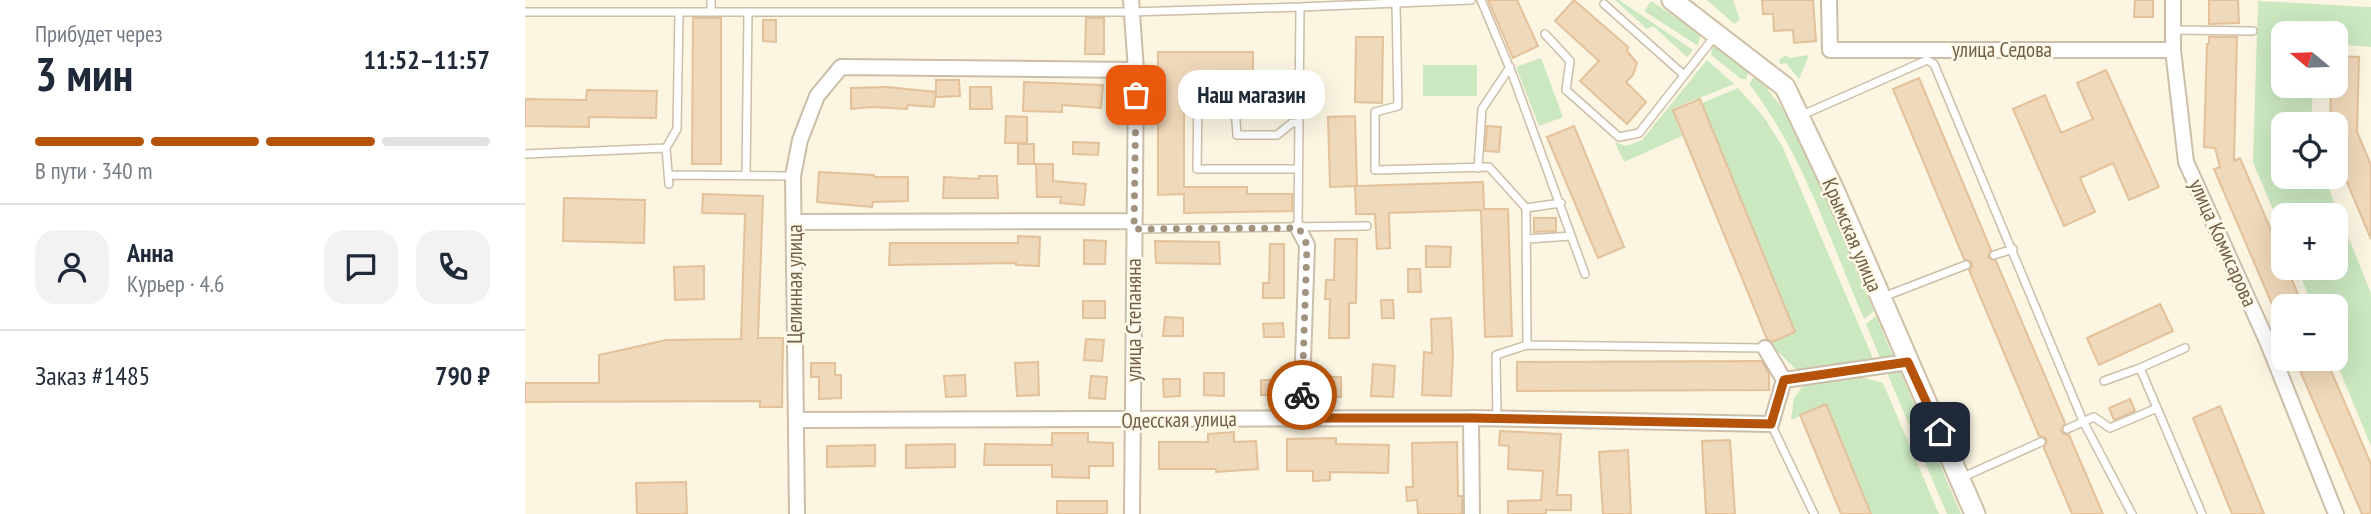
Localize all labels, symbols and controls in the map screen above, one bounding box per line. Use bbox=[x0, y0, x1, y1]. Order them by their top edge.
text: Прибудет через bbox=[35, 19, 163, 48]
north arrow bbox=[2271, 21, 2349, 98]
map controls bbox=[2271, 21, 2348, 371]
street label: улица Седова bbox=[1952, 36, 2052, 63]
text: 11:52–11:57 bbox=[363, 43, 490, 76]
text: 3 мин bbox=[35, 44, 133, 104]
pin bbox=[1106, 65, 1166, 125]
callout: Наш магазин bbox=[1178, 70, 1325, 119]
icon: bag bbox=[1117, 76, 1155, 114]
text: Наш магазин bbox=[1197, 80, 1306, 109]
button: locate bbox=[2271, 112, 2348, 189]
text: В пути · 340 m bbox=[35, 156, 152, 185]
street label: Крымская улица bbox=[1816, 174, 1889, 296]
street label: улица Комисарова bbox=[2183, 175, 2264, 311]
button: + bbox=[2271, 203, 2348, 280]
street label: Целинная улица bbox=[781, 224, 808, 344]
button: person bbox=[35, 230, 109, 304]
button: chat bbox=[324, 230, 398, 304]
button: phone bbox=[416, 230, 490, 304]
text: Анна bbox=[127, 236, 174, 269]
street label: улица Степаняна bbox=[1120, 258, 1147, 382]
text: Курьер · 4.6 bbox=[127, 269, 224, 298]
button: − bbox=[2271, 294, 2348, 371]
text: Заказ #1485 bbox=[35, 359, 150, 392]
text: 790 ₽ bbox=[435, 359, 490, 392]
courier bbox=[1267, 360, 1337, 430]
icon: bike bbox=[1283, 376, 1321, 414]
pin bbox=[1910, 402, 1970, 462]
street label: Одесская улица bbox=[1121, 405, 1237, 434]
icon: home bbox=[1921, 413, 1959, 451]

